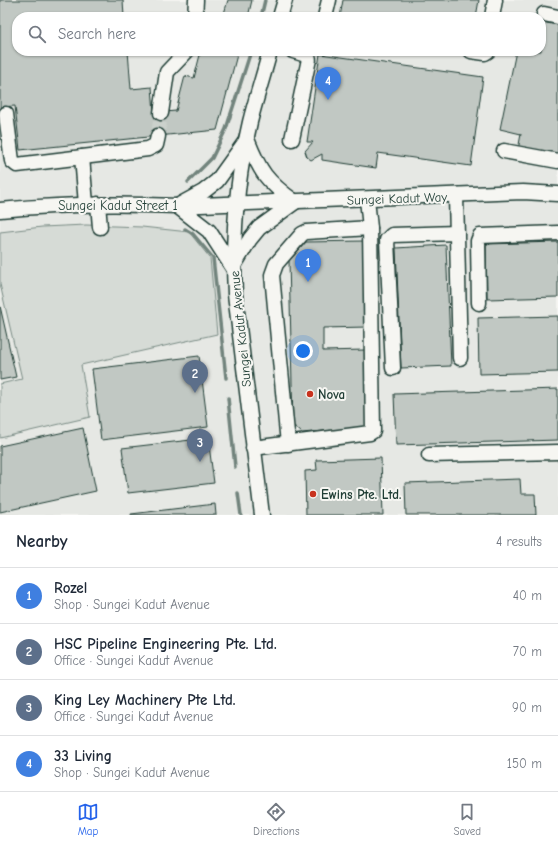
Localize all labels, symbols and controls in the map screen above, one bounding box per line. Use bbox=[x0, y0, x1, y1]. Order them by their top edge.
search box bbox=[12, 12, 546, 56]
icon: search bbox=[26, 23, 48, 45]
text: Search here bbox=[58, 25, 136, 43]
pin: 4 bbox=[315, 67, 341, 100]
street label: Sungei Kadut Way bbox=[347, 189, 448, 208]
street label: Sungei Kadut Street 1 bbox=[58, 198, 178, 213]
pin: 1 bbox=[295, 249, 321, 282]
street label: Sungei Kadut Avenue bbox=[227, 270, 254, 388]
your location bbox=[293, 341, 313, 361]
pin: 2 bbox=[182, 360, 208, 393]
place label: Nova bbox=[318, 387, 345, 402]
marker: Nova bbox=[305, 389, 315, 399]
pin: 3 bbox=[187, 429, 213, 462]
place label: Ewins Pte. Ltd. bbox=[321, 487, 401, 502]
marker: Ewins Pte. Ltd. bbox=[308, 489, 318, 499]
text: Nearby bbox=[16, 532, 67, 551]
text: 4 results bbox=[496, 534, 542, 549]
text: Rozel bbox=[54, 579, 87, 597]
text: 1 bbox=[26, 588, 32, 603]
text: 40 m bbox=[513, 588, 542, 603]
text: Shop · Sungei Kadut Avenue bbox=[54, 597, 210, 612]
text: HSC Pipeline Engineering Pte. Ltd. bbox=[54, 635, 277, 653]
text: 2 bbox=[26, 644, 32, 659]
text: 70 m bbox=[513, 644, 542, 659]
text: Office · Sungei Kadut Avenue bbox=[54, 653, 213, 668]
text: King Ley Machinery Pte Ltd. bbox=[54, 691, 236, 709]
text: 3 bbox=[26, 700, 32, 715]
text: 90 m bbox=[512, 700, 542, 715]
text: Office · Sungei Kadut Avenue bbox=[54, 709, 213, 724]
text: 33 Living bbox=[54, 747, 112, 765]
text: 4 bbox=[26, 756, 32, 771]
text: 150 m bbox=[507, 756, 542, 771]
text: Shop · Sungei Kadut Avenue bbox=[54, 765, 210, 780]
tab: Map bbox=[77, 801, 99, 838]
tab: Directions bbox=[253, 801, 300, 838]
tab: Saved bbox=[454, 801, 481, 838]

